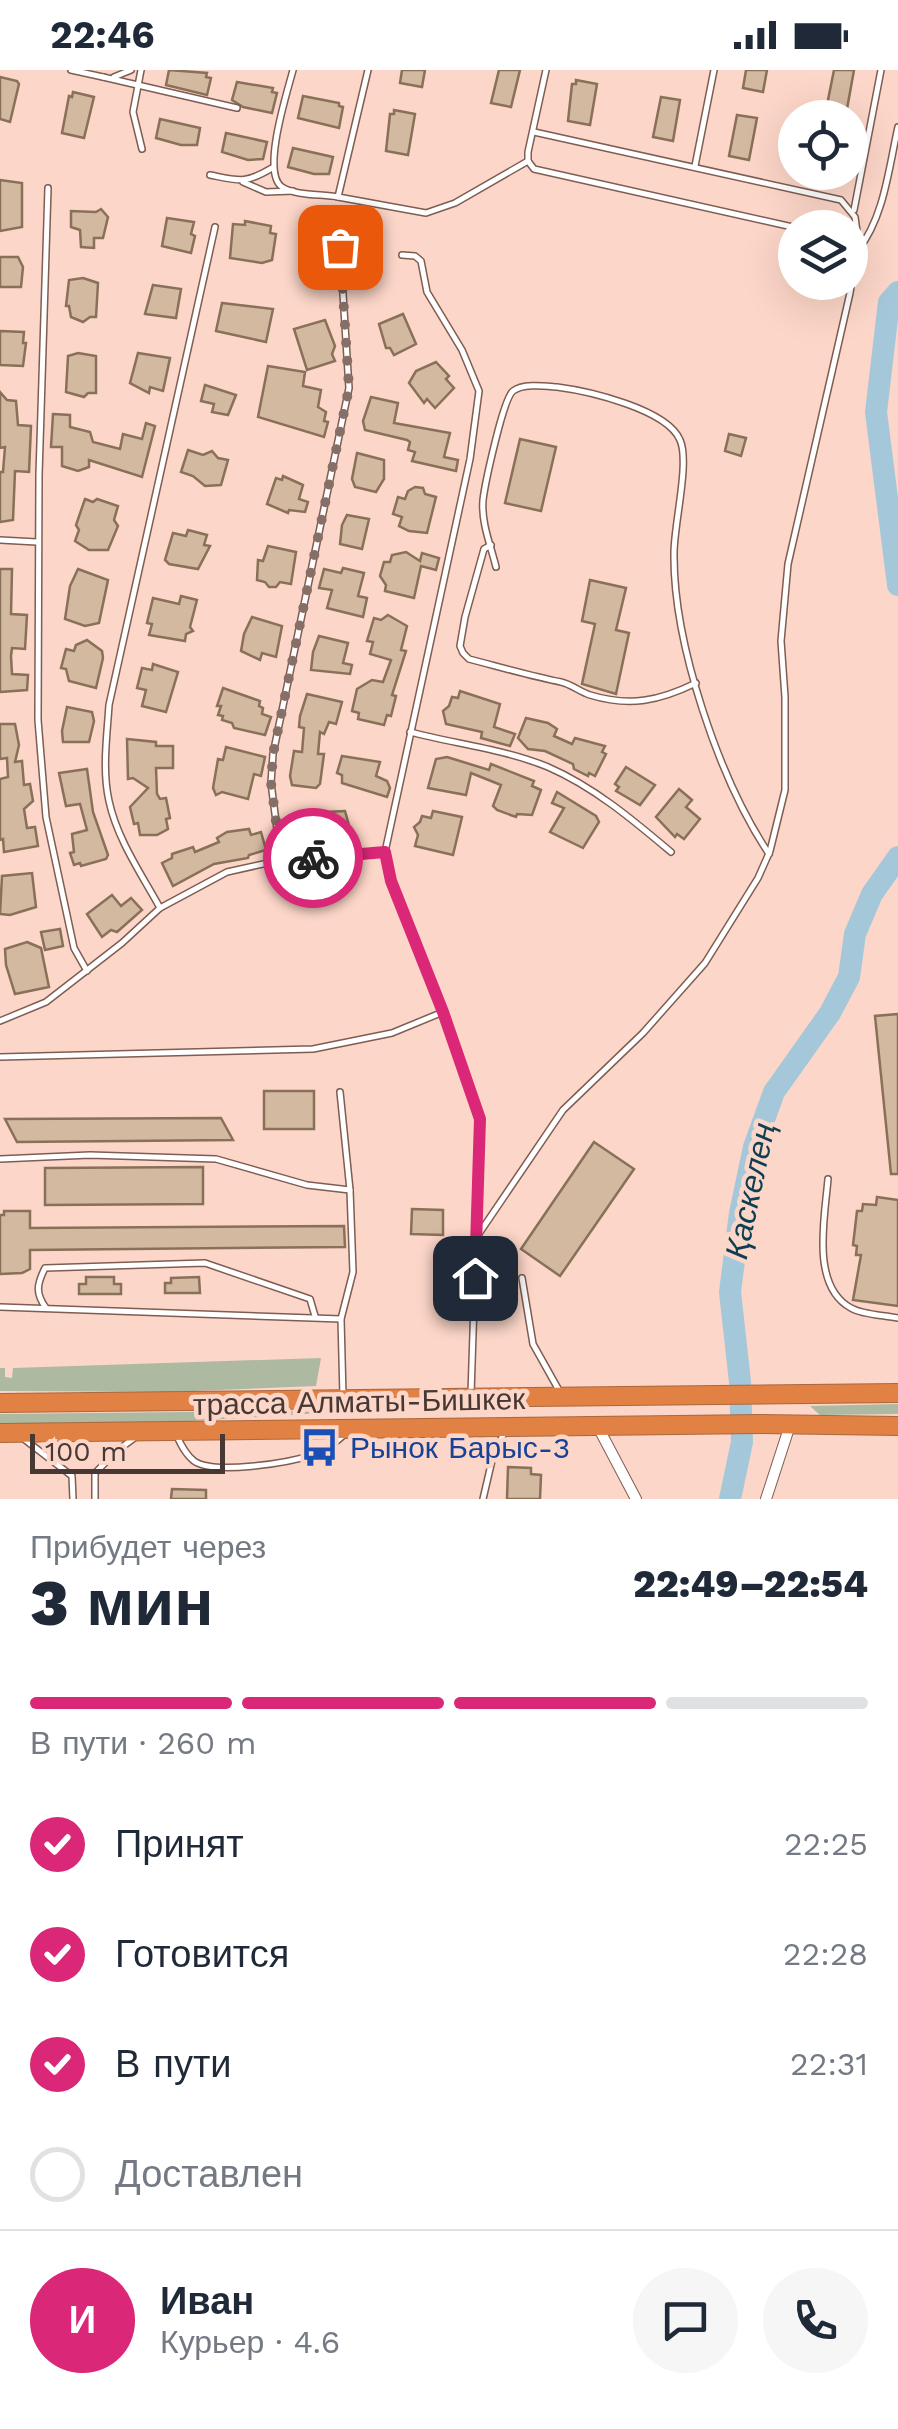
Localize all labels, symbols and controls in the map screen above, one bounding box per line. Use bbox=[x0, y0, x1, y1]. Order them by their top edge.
text: 22:46 bbox=[50, 13, 155, 57]
map controls bbox=[778, 100, 868, 300]
button: locate bbox=[778, 100, 868, 190]
pin bbox=[298, 205, 383, 290]
button: layers bbox=[778, 210, 868, 300]
icon: bag bbox=[313, 220, 368, 275]
courier bbox=[263, 808, 363, 908]
icon: bike bbox=[286, 831, 341, 886]
water label: Қаскелең bbox=[717, 1120, 783, 1262]
pin bbox=[433, 1236, 518, 1321]
icon: home bbox=[448, 1251, 503, 1306]
street label: трасса Алматы-Бишкек bbox=[192, 1381, 526, 1422]
bus stop icon: Рынок Барыс-3 bbox=[299, 1427, 341, 1469]
scale bar bbox=[30, 1429, 225, 1474]
place label: Рынок Барыс-3 bbox=[350, 1430, 570, 1465]
text: 100 m bbox=[45, 1435, 127, 1468]
text: Прибудет через bbox=[30, 1528, 266, 1566]
text: 22:49–22:54 bbox=[633, 1562, 868, 1606]
text: 3 мин bbox=[30, 1565, 213, 1641]
text: В пути · 260 m bbox=[30, 1724, 257, 1762]
icon: check bbox=[30, 1817, 85, 1872]
text: Принят bbox=[115, 1822, 244, 1866]
text: 22:25 bbox=[784, 1825, 868, 1863]
icon: check bbox=[30, 1927, 85, 1982]
text: Готовится bbox=[115, 1932, 289, 1976]
text: 22:28 bbox=[783, 1935, 868, 1973]
icon: check bbox=[30, 2037, 85, 2092]
text: В пути bbox=[115, 2042, 232, 2086]
text: 22:31 bbox=[790, 2045, 868, 2083]
text: Доставлен bbox=[115, 2152, 303, 2196]
button: chat bbox=[633, 2268, 738, 2373]
button: phone bbox=[763, 2268, 868, 2373]
text: Иван bbox=[160, 2279, 254, 2323]
text: И bbox=[69, 2298, 96, 2342]
text: Курьер · 4.6 bbox=[160, 2323, 340, 2361]

